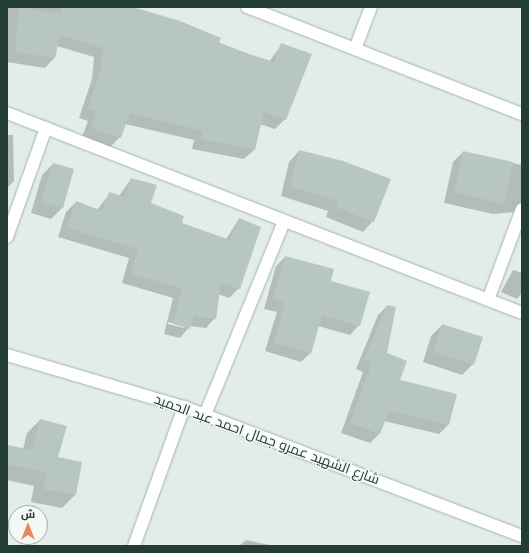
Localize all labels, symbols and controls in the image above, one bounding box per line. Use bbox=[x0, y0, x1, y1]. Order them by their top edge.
street label: شارع الشهيد عمرو جمال احمد عبد الحميد bbox=[152, 390, 382, 488]
north arrow bbox=[8, 505, 48, 545]
text: ش bbox=[21, 506, 35, 522]

